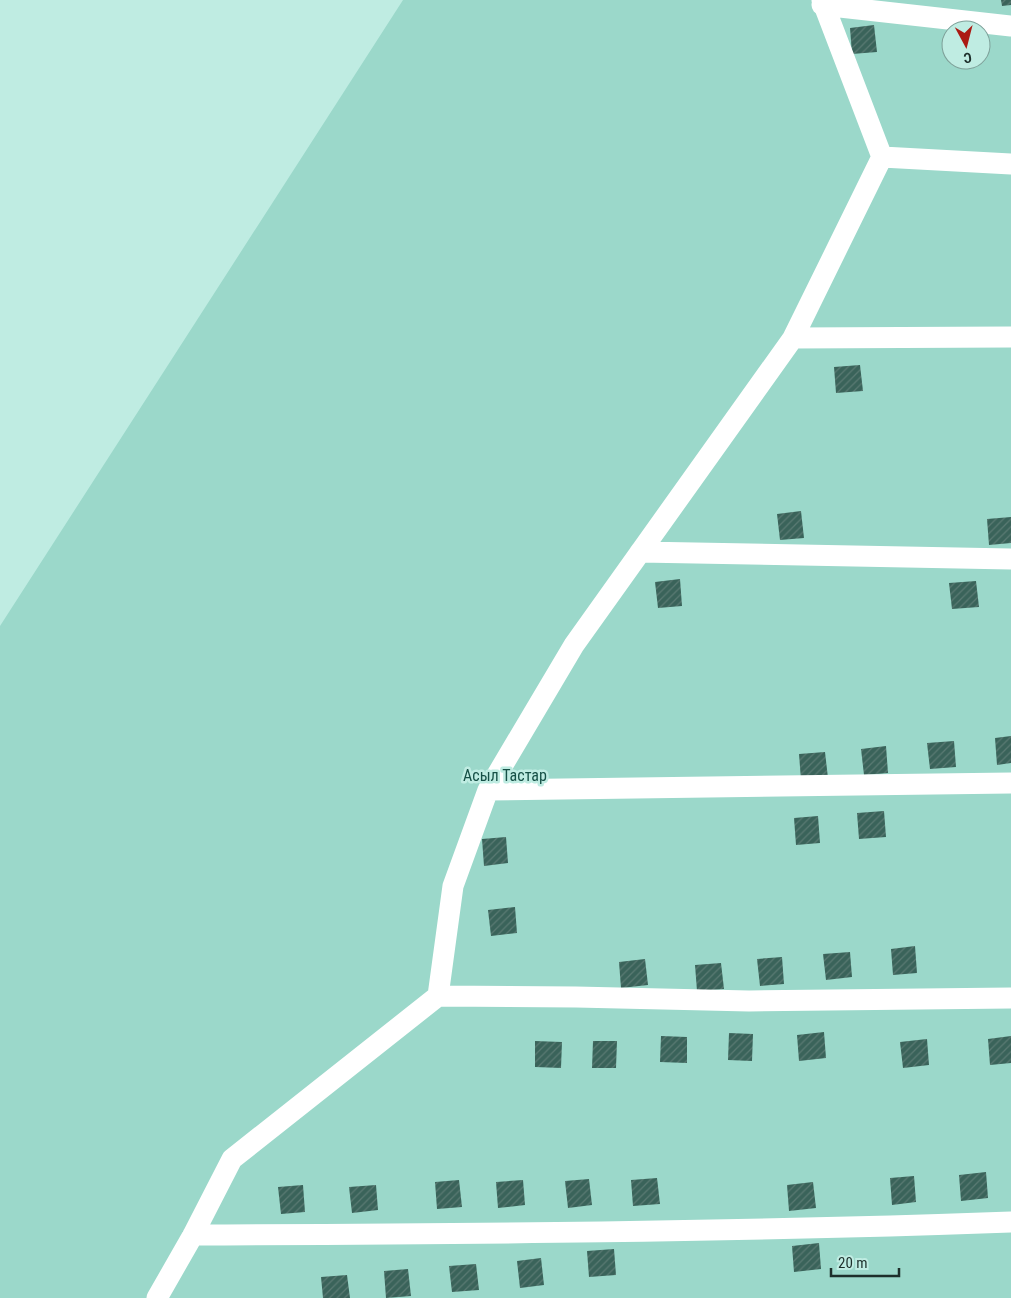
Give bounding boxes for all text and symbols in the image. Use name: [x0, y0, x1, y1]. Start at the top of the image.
north arrow: [941, 20, 991, 70]
text: С: [963, 49, 973, 66]
park label: Асыл Тастар: [463, 766, 547, 785]
scale bar: [831, 1246, 898, 1278]
text: 20 m: [838, 1254, 868, 1272]

